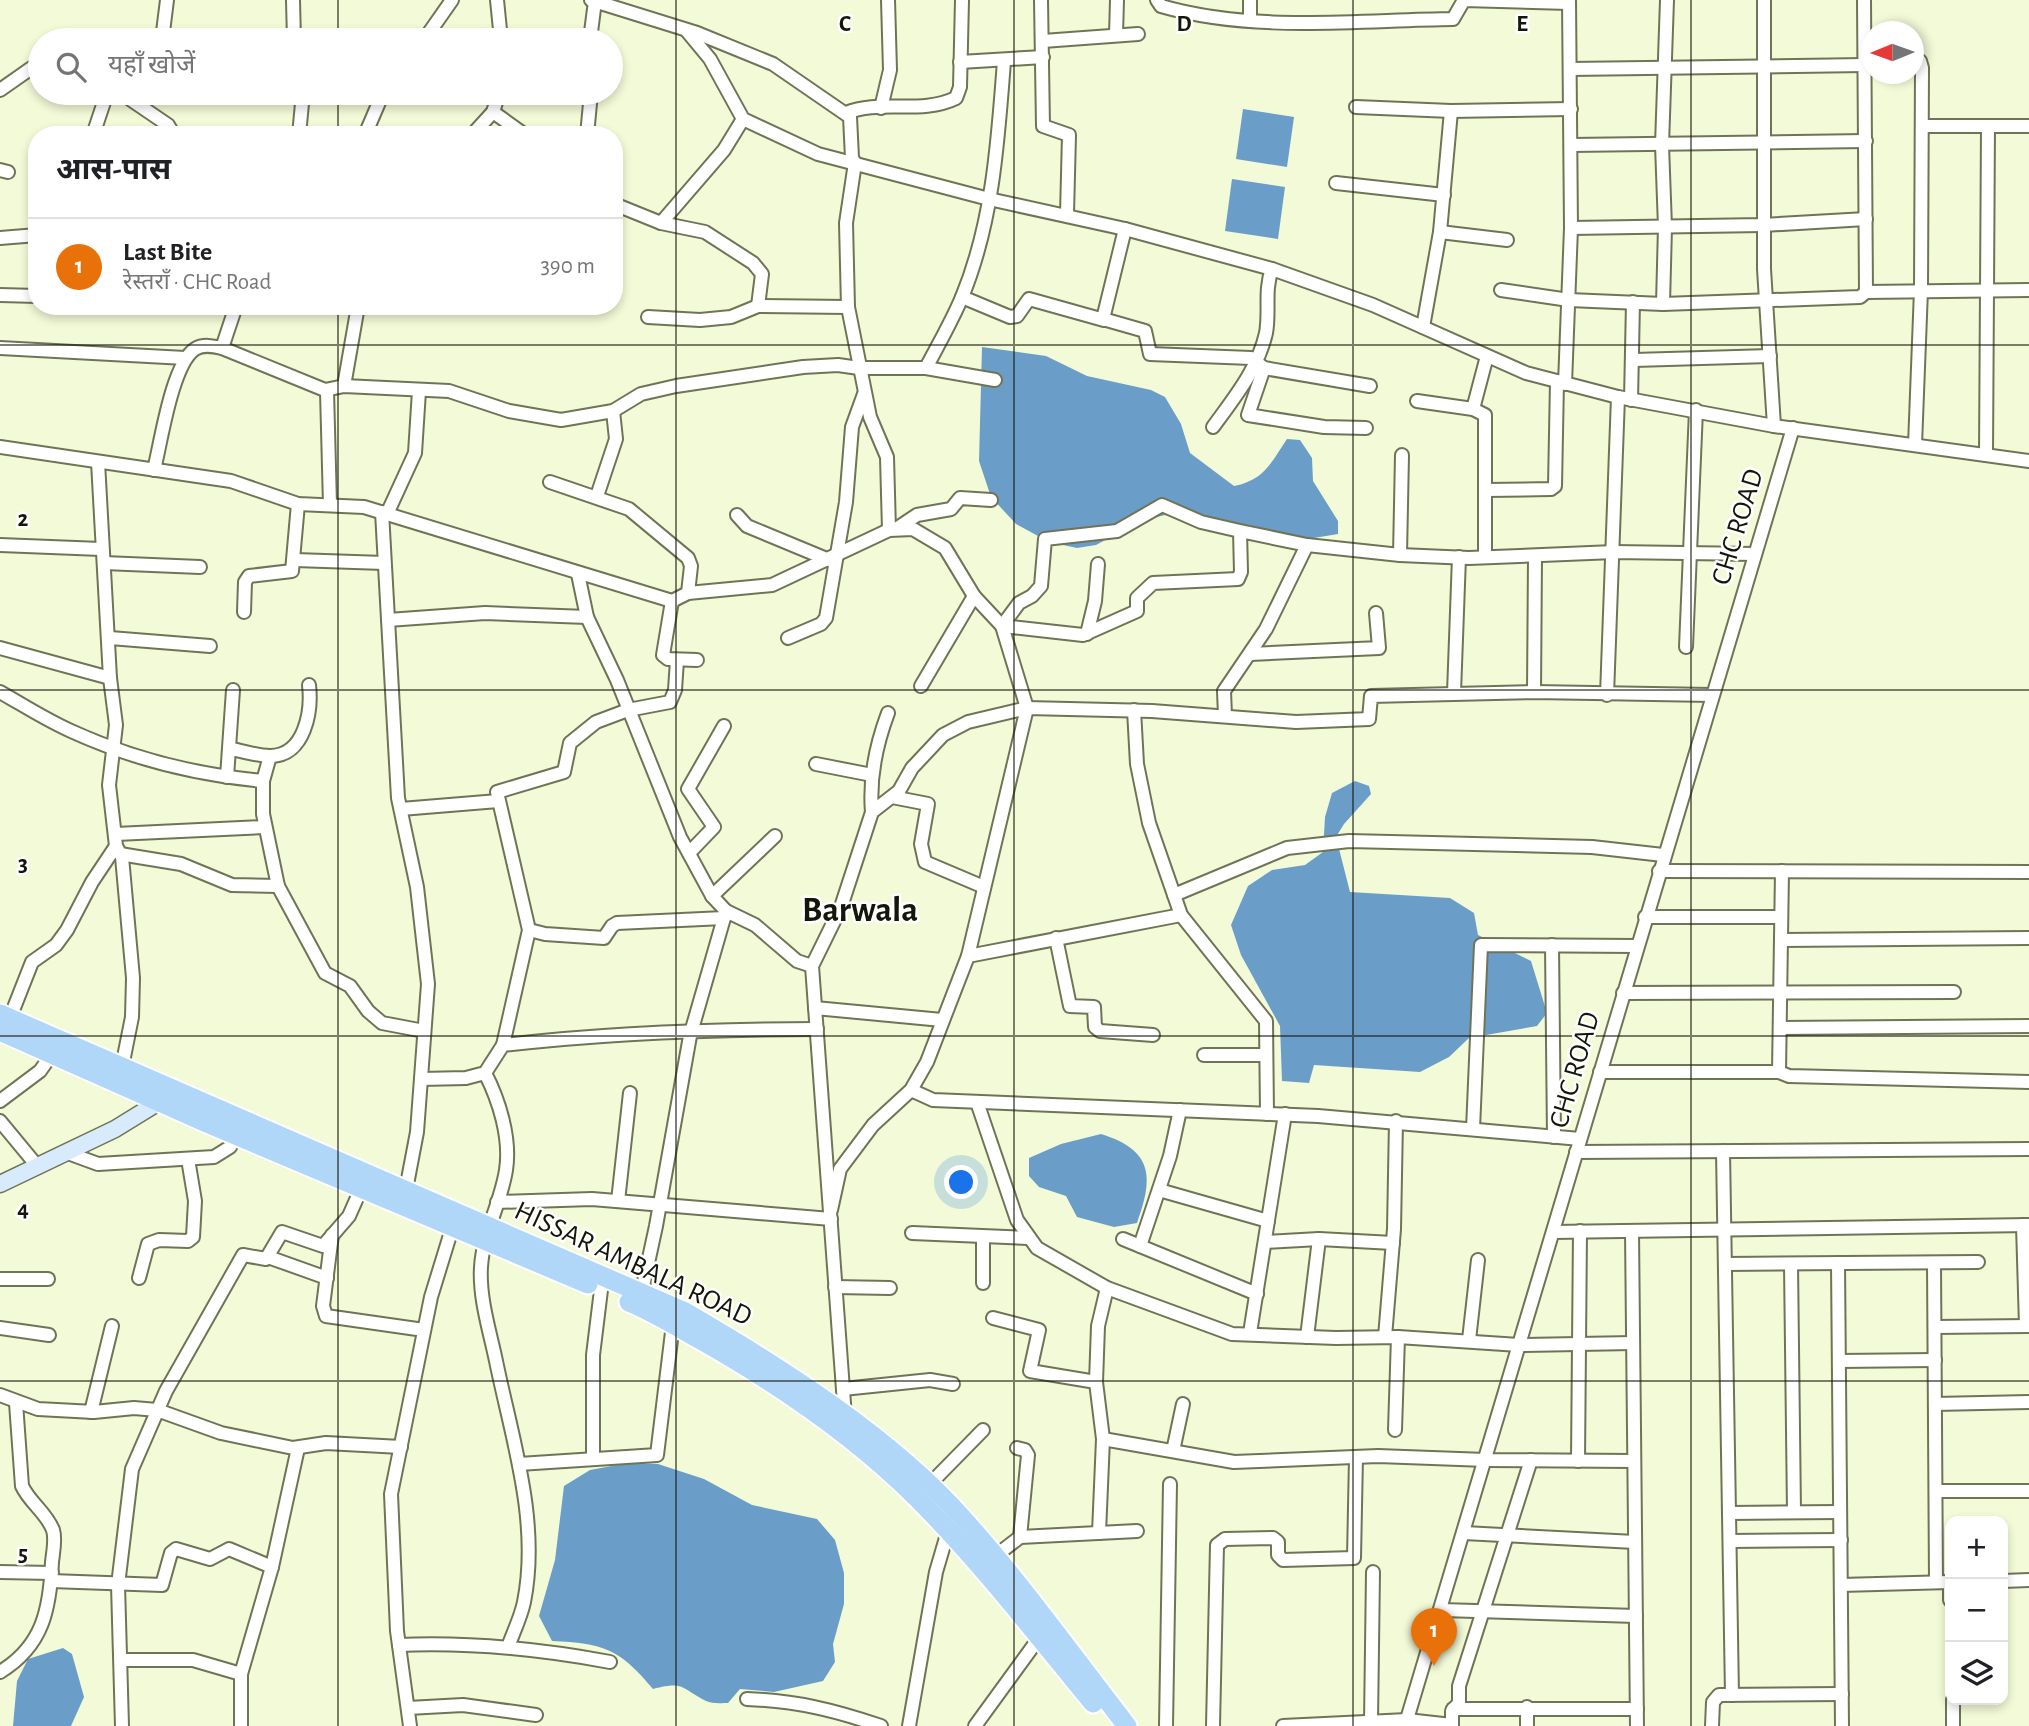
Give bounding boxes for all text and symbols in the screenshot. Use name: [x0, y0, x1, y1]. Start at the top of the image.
text: C: [839, 13, 851, 36]
text: D: [1176, 13, 1192, 36]
text: E: [1516, 13, 1528, 36]
north arrow: [1861, 21, 1924, 84]
search box: [28, 28, 623, 105]
icon: search: [52, 48, 90, 86]
text: यहाँ खोजें: [108, 52, 195, 78]
text: आस-पास: [56, 155, 171, 185]
text: Last Bite: [123, 239, 212, 265]
text: 1: [75, 255, 83, 278]
text: 390 m: [540, 255, 595, 278]
text: रेस्तराँ · CHC Road: [123, 271, 272, 294]
street label: CHC ROAD: [1707, 466, 1769, 588]
text: 2: [18, 508, 29, 531]
text: 3: [18, 853, 28, 876]
district label: Barwala: [802, 893, 918, 928]
street label: CHC ROAD: [1545, 1009, 1605, 1131]
your location: [944, 1165, 978, 1199]
street label: HISSAR AMBALA ROAD: [510, 1197, 756, 1331]
text: 4: [17, 1198, 29, 1221]
map controls: [1945, 1516, 2008, 1705]
button: +: [1945, 1516, 2008, 1579]
text: 5: [18, 1543, 28, 1566]
button: −: [1945, 1579, 2008, 1642]
pin: 1: [1411, 1608, 1457, 1666]
button: layers: [1945, 1642, 2008, 1705]

